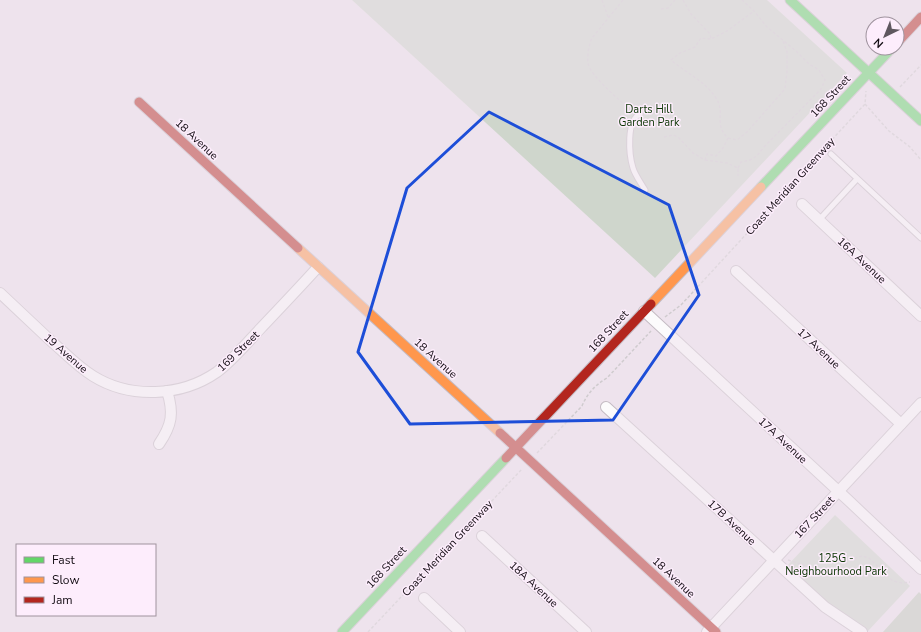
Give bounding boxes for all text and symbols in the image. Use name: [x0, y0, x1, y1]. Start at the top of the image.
north arrow: [865, 16, 905, 56]
text: N: [870, 35, 887, 51]
street label: 168 Street: [807, 72, 854, 121]
park label: Darts Hill Garden Park: [619, 102, 680, 130]
street label: 18 Avenue: [172, 116, 221, 163]
street label: Coast Meridian Greenway: [742, 134, 839, 238]
street label: 16A Avenue: [834, 234, 889, 287]
street label: 168 Street: [585, 307, 632, 356]
street label: 17 Avenue: [794, 325, 843, 372]
street label: 169 Street: [214, 328, 263, 375]
street label: 19 Avenue: [41, 330, 91, 377]
street label: 18 Avenue: [411, 335, 461, 382]
street label: 17A Avenue: [755, 414, 810, 467]
street label: 167 Street: [791, 493, 838, 542]
street label: 17B Avenue: [704, 496, 759, 549]
street label: Coast Meridian Greenway: [399, 497, 496, 600]
street label: 168 Street: [363, 543, 410, 592]
legend: [16, 544, 156, 616]
park label: 125G - Neighbourhood Park: [785, 551, 887, 579]
text: Fast: [52, 552, 75, 568]
street label: 18 Avenue: [649, 554, 698, 601]
street label: 18A Avenue: [506, 558, 561, 611]
text: Slow: [52, 572, 80, 588]
text: Jam: [51, 592, 73, 608]

